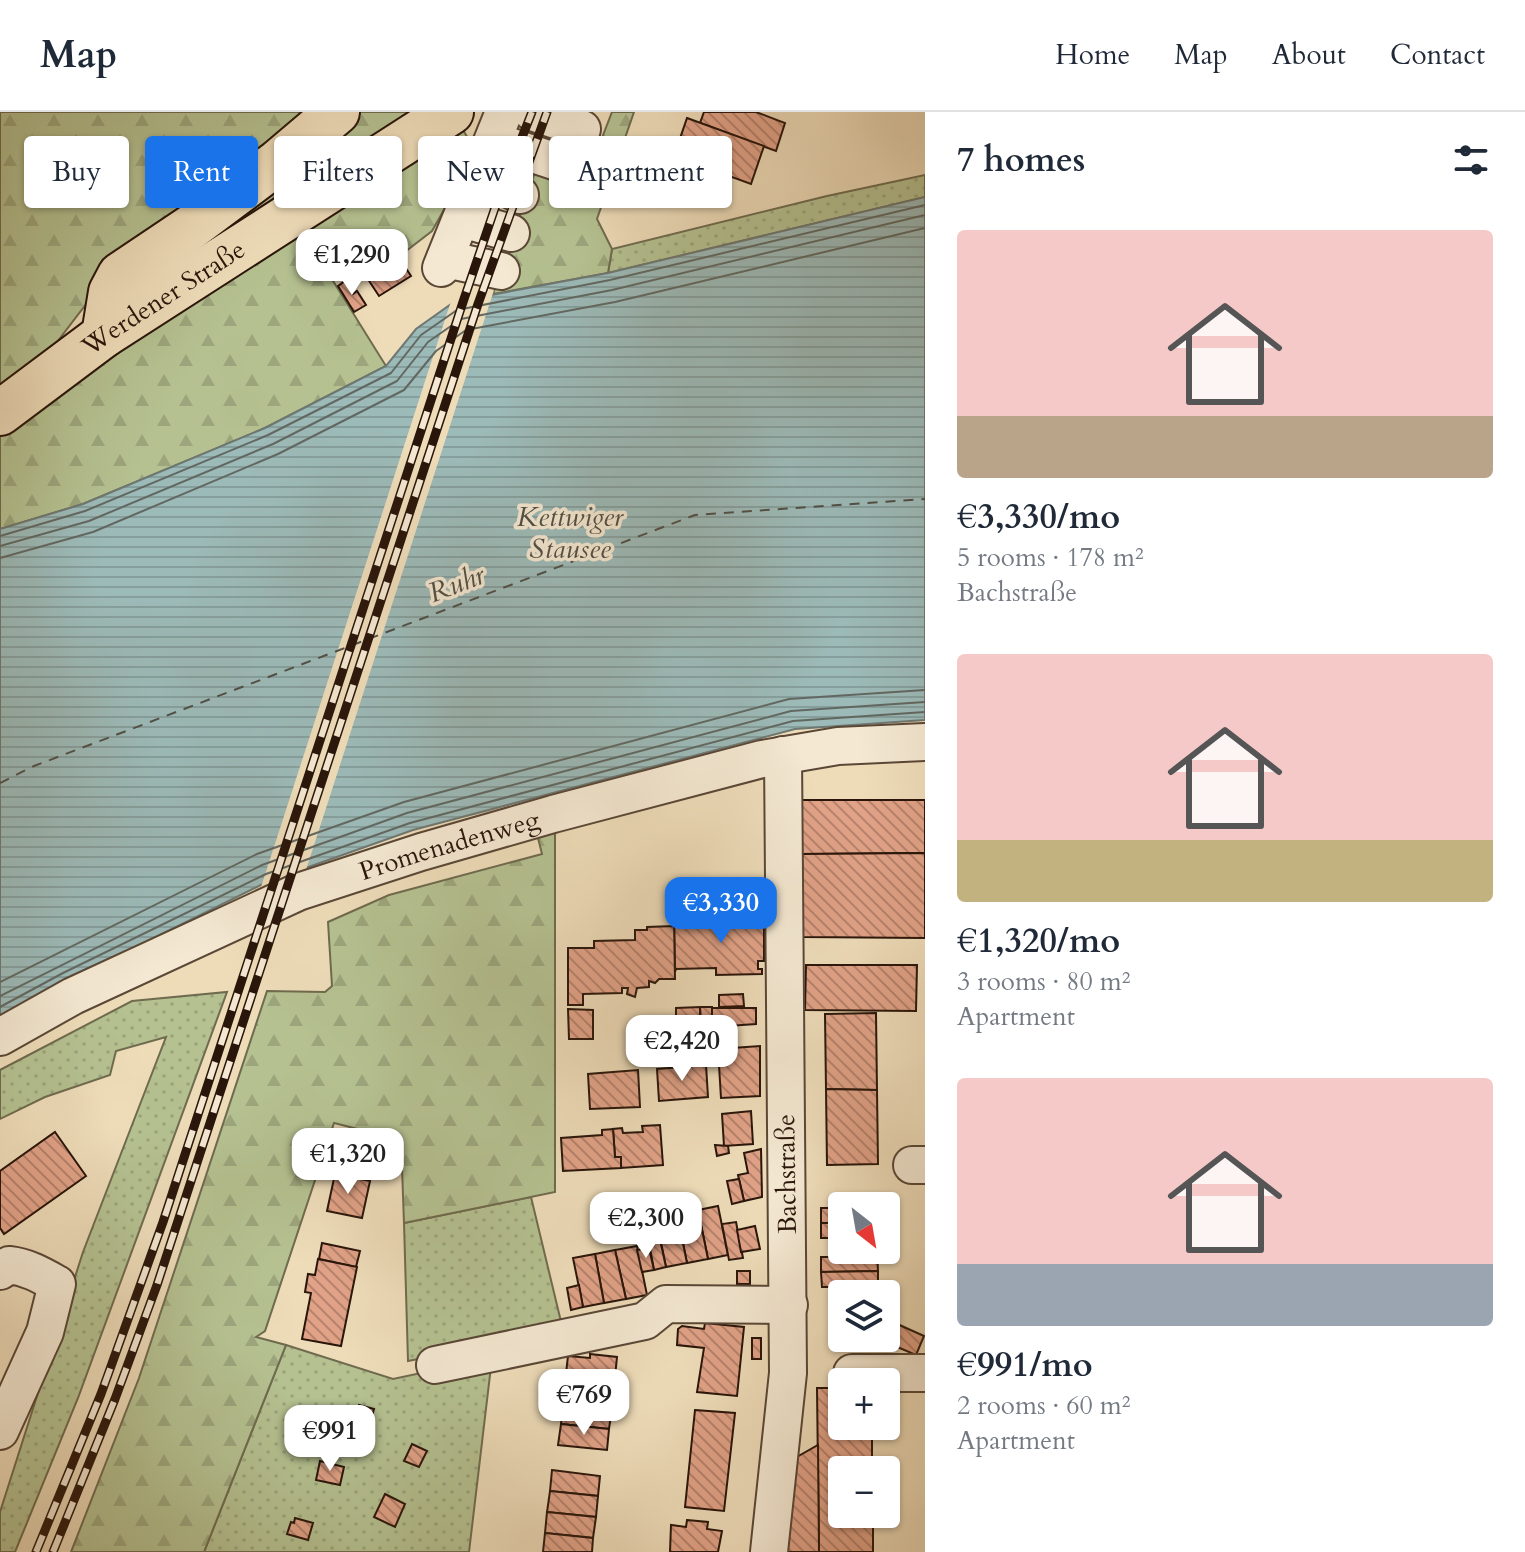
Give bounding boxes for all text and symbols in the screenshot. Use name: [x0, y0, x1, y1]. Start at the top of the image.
text: Map: [40, 29, 117, 81]
text: Home: [1055, 36, 1130, 74]
text: Map: [1174, 36, 1228, 74]
text: About: [1272, 36, 1346, 74]
text: Contact: [1390, 36, 1485, 74]
chip: Buy: [24, 136, 129, 208]
chip: Rent: [145, 136, 258, 208]
chip: Filters: [274, 136, 402, 208]
chip: New: [418, 136, 533, 208]
chip: Apartment: [549, 136, 732, 208]
text: 7 homes: [957, 137, 1085, 183]
icon: filters: [1449, 138, 1493, 182]
pin: €1,290: [287, 229, 417, 297]
street label: Werdener Straße: [74, 232, 252, 364]
text: €1,290: [314, 237, 390, 272]
icon: home: [1153, 282, 1297, 426]
text: €3,330/mo: [957, 494, 1120, 540]
water label: Kettwiger Stausee: [517, 498, 624, 568]
text: 5 rooms · 178 m²: [957, 540, 1144, 575]
water label: Ruhr: [423, 556, 491, 612]
text: Bachstraße: [957, 575, 1077, 610]
icon: home: [1153, 706, 1297, 850]
street label: Promenadenweg: [355, 802, 544, 889]
pin: €3,330: [656, 877, 786, 945]
text: €3,330: [683, 885, 759, 920]
text: €1,320/mo: [957, 918, 1120, 964]
text: 3 rooms · 80 m²: [957, 964, 1130, 999]
text: Apartment: [957, 999, 1075, 1034]
pin: €2,420: [617, 1015, 747, 1083]
text: €2,420: [644, 1023, 720, 1058]
street label: Bachstraße: [768, 1114, 805, 1234]
pin: €1,320: [283, 1128, 413, 1196]
icon: home: [1153, 1130, 1297, 1274]
text: €1,320: [310, 1136, 386, 1171]
pin: €2,300: [581, 1192, 711, 1260]
north arrow: [828, 1192, 900, 1264]
map controls: [828, 1192, 900, 1528]
text: €2,300: [608, 1200, 684, 1235]
button: layers: [828, 1280, 900, 1352]
text: €991/mo: [957, 1342, 1093, 1388]
button: +: [828, 1368, 900, 1440]
pin: €769: [537, 1369, 631, 1437]
text: €769: [556, 1377, 612, 1412]
text: 2 rooms · 60 m²: [957, 1388, 1130, 1423]
pin: €991: [283, 1405, 377, 1473]
text: €991: [302, 1413, 358, 1448]
text: Apartment: [957, 1423, 1075, 1458]
button: −: [828, 1456, 900, 1528]

